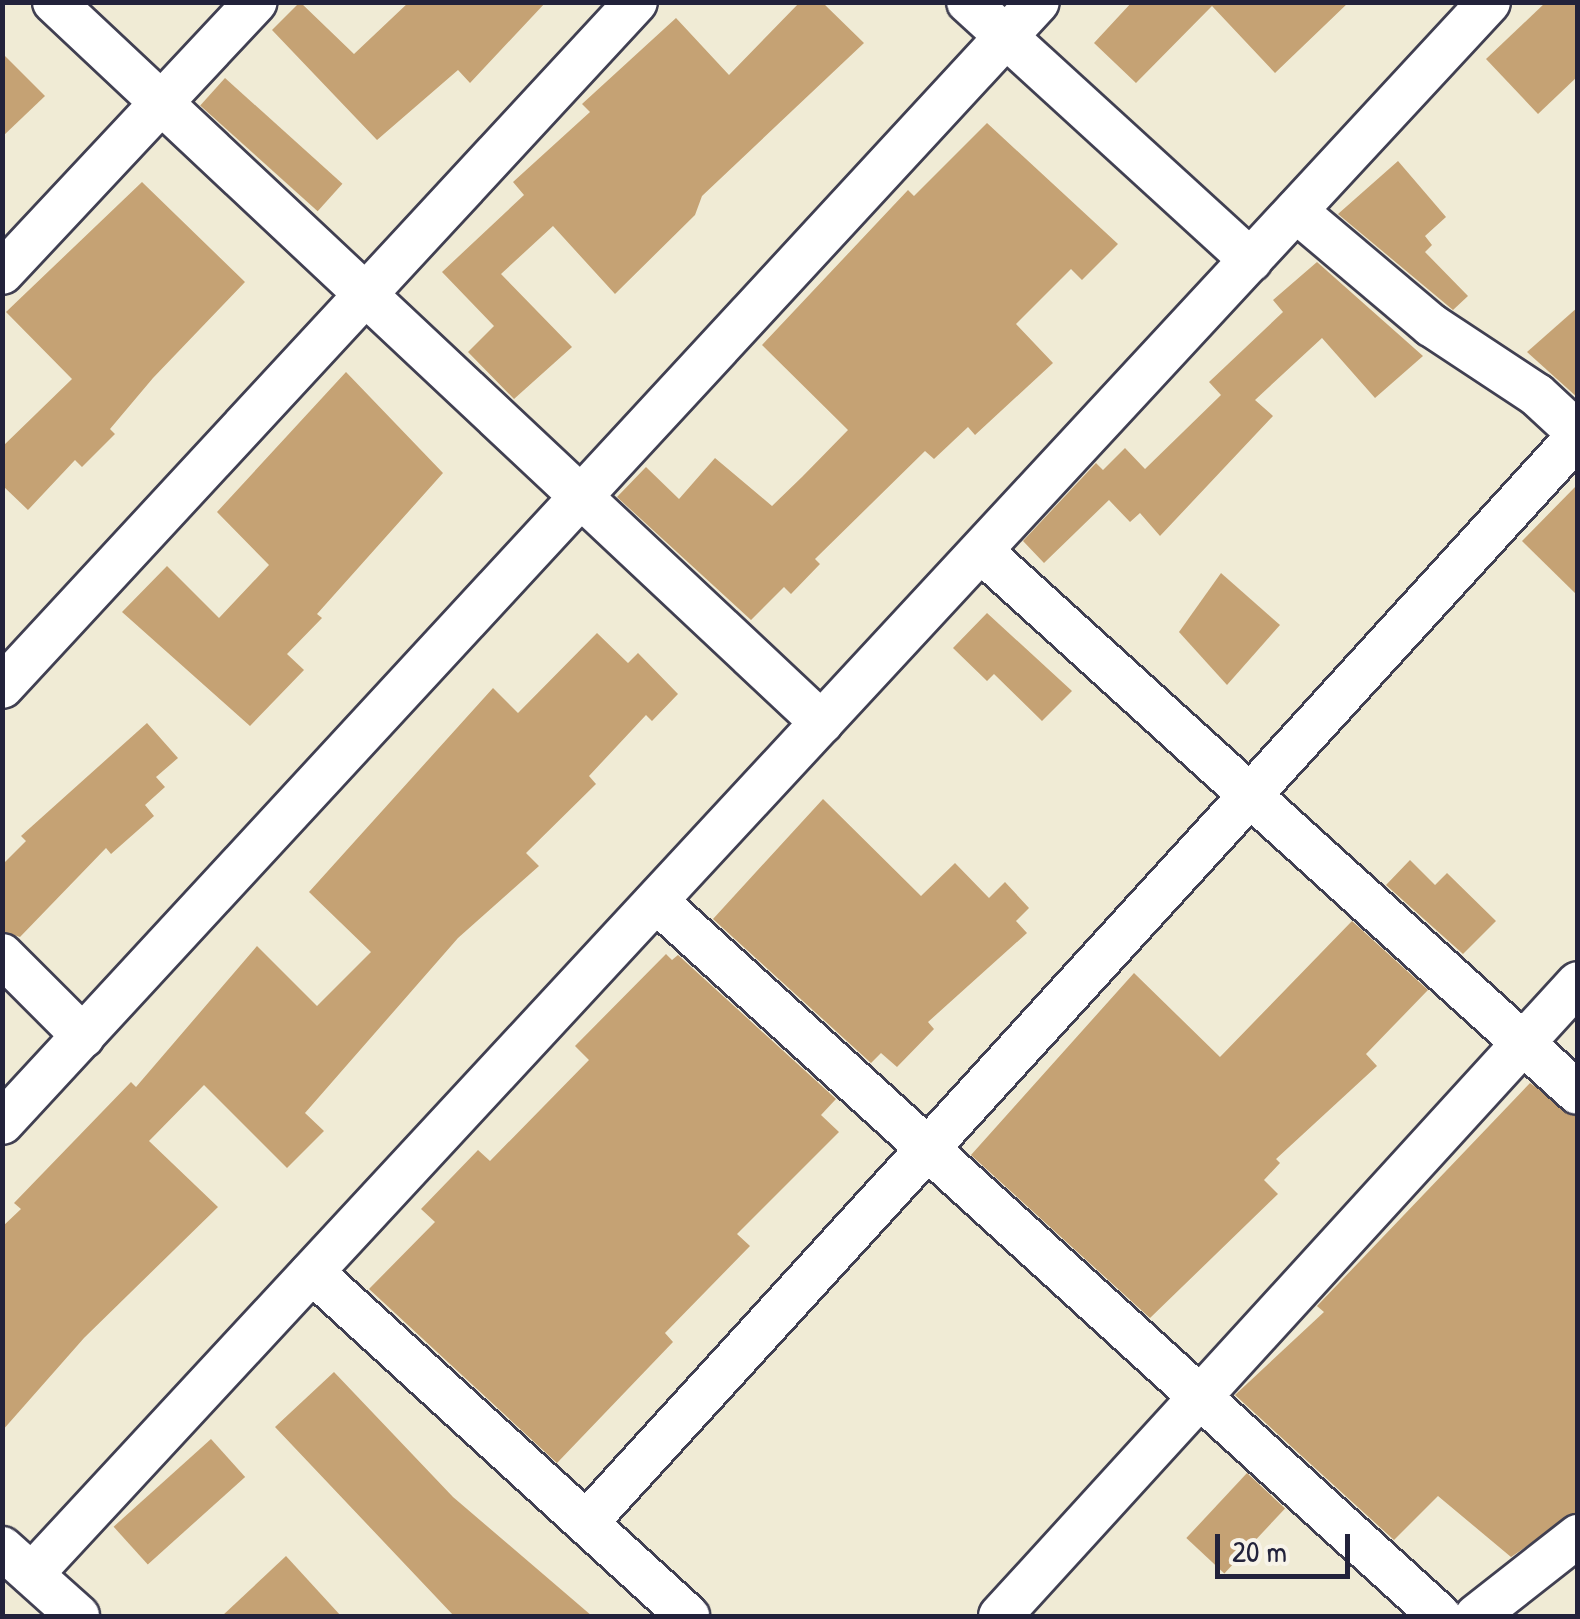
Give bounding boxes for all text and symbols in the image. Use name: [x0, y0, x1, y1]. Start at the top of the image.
scale bar: [1220, 1514, 1355, 1576]
text: 20 m: [1232, 1531, 1287, 1571]

